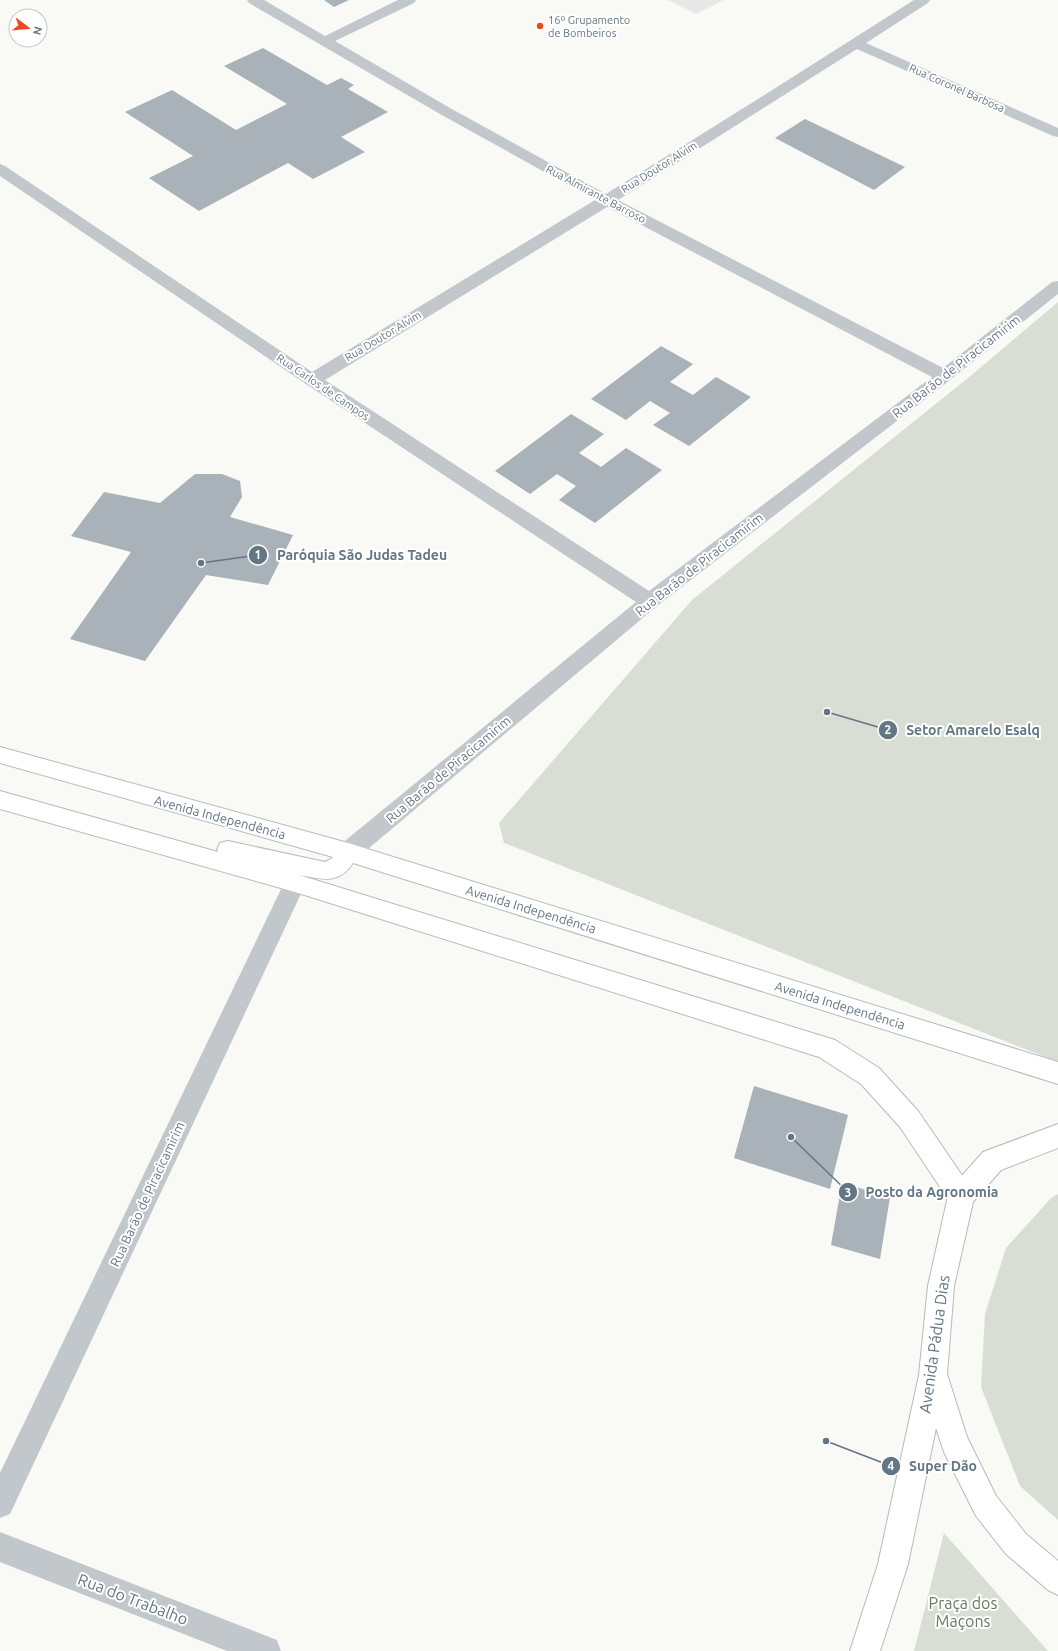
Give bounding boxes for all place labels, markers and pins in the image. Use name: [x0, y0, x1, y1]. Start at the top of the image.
place label: 16º Grupamento de Bombeiros: [548, 14, 630, 39]
marker: 16º Grupamento de Bombeiros: [535, 21, 545, 31]
callout: Paróquia São Judas Tadeu: [248, 542, 455, 568]
callout: Setor Amarelo Esalq: [878, 717, 1048, 743]
callout: Posto da Agronomia: [838, 1179, 1006, 1205]
callout: Super Dão: [881, 1453, 985, 1479]

